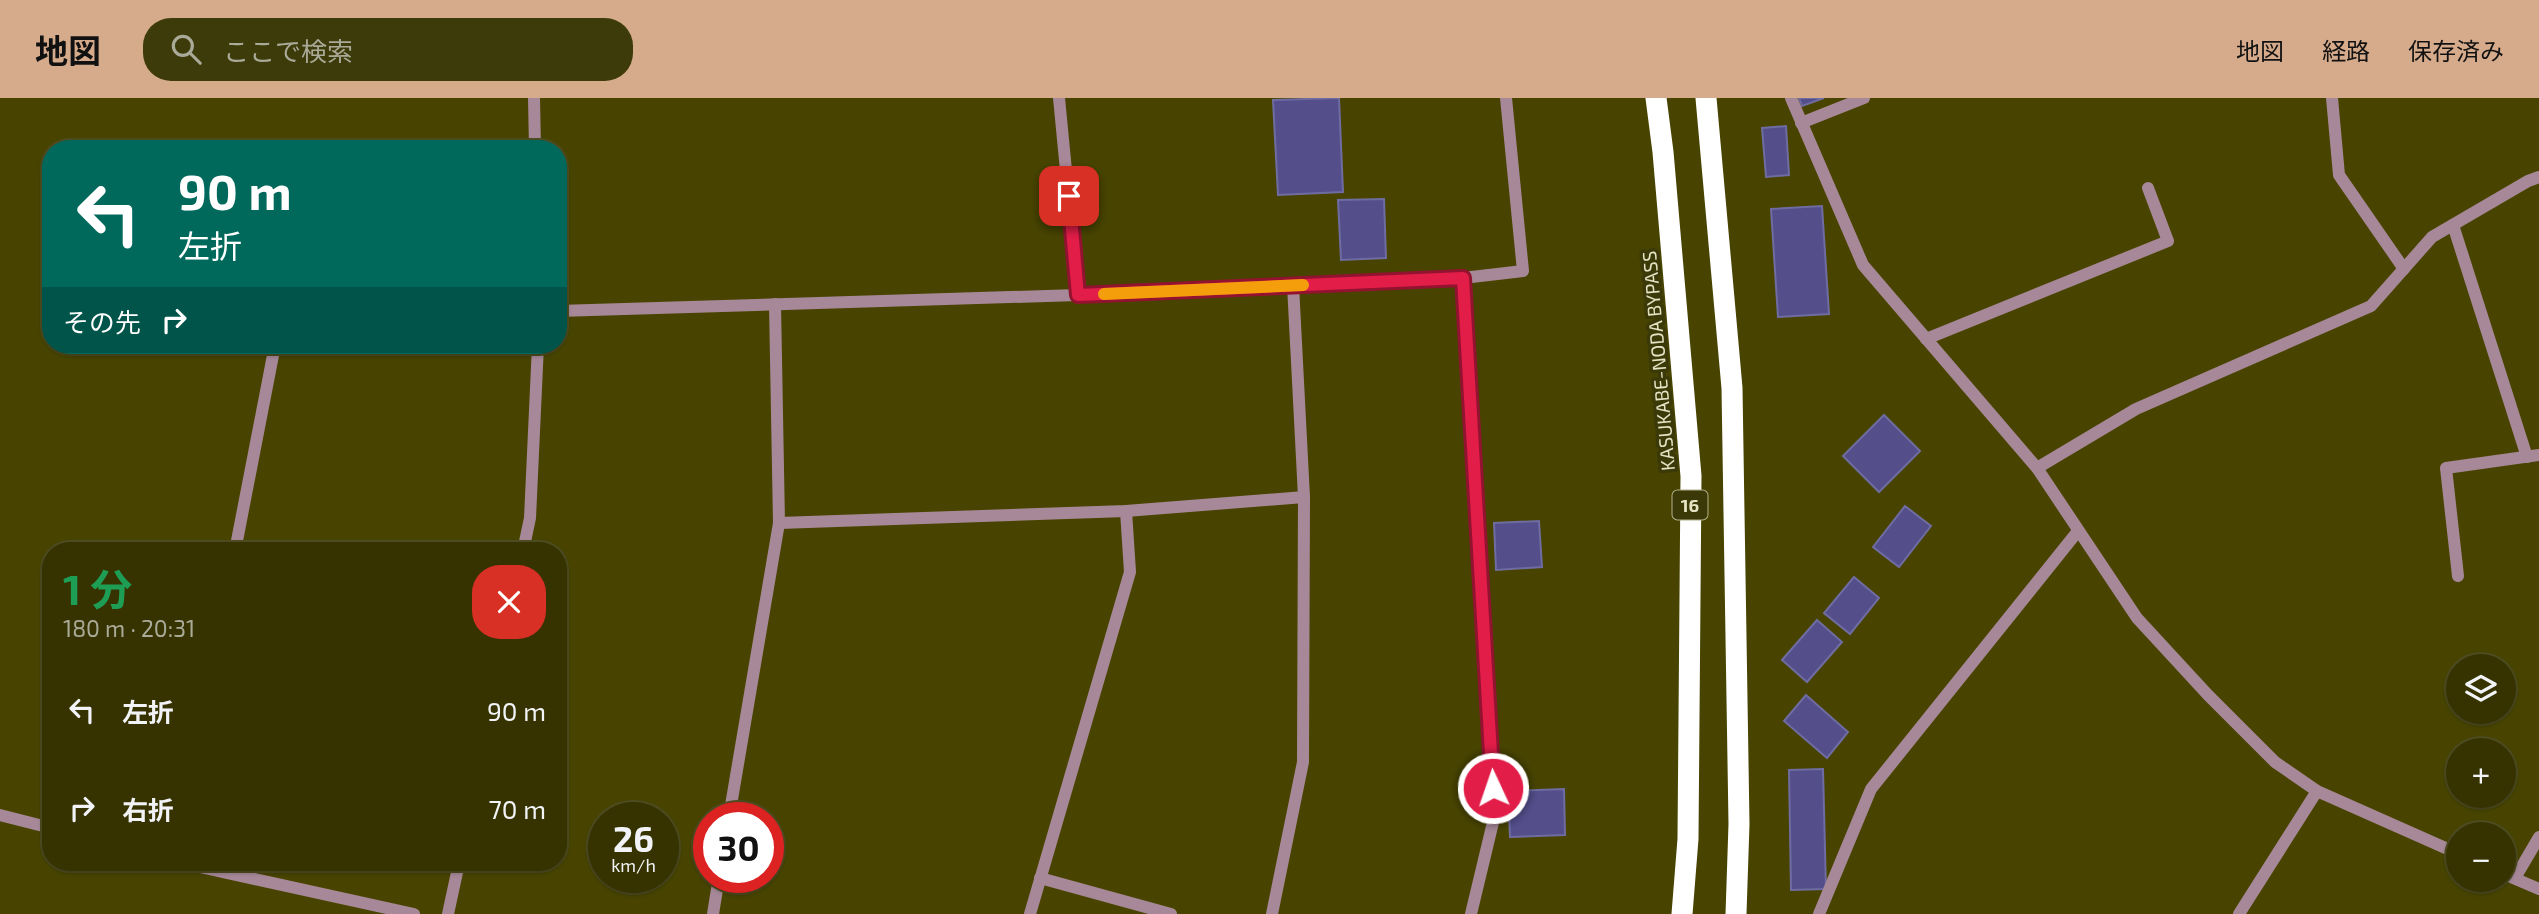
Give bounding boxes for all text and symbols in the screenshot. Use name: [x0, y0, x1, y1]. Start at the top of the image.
search box: [143, 18, 633, 81]
text: 地図: [35, 30, 101, 70]
icon: search: [167, 30, 205, 68]
text: ここで検索: [223, 35, 353, 66]
text: 地図: [2236, 36, 2284, 65]
text: 経路: [2322, 36, 2370, 65]
text: 保存済み: [2408, 36, 2504, 65]
text: 90 m: [178, 161, 292, 220]
pin: [1039, 166, 1099, 226]
icon: left: [63, 168, 154, 259]
icon: arrive: [1050, 177, 1088, 215]
text: 左折: [178, 226, 242, 264]
street label: KASUKABE-NODA BYPASS: [1637, 250, 1679, 472]
icon: right: [155, 301, 193, 339]
text: その先: [63, 306, 141, 337]
road number: 16: [1672, 491, 1708, 520]
text: 1 分: [63, 563, 132, 613]
button: close: [472, 565, 546, 639]
text: 180 m · 20:31: [63, 614, 195, 642]
map controls: [2446, 654, 2516, 892]
button: layers: [2446, 654, 2516, 724]
icon: left: [63, 691, 101, 729]
text: 90 m: [487, 695, 546, 726]
text: 左折: [122, 696, 174, 727]
button: +: [2446, 738, 2516, 808]
position arrow: [1456, 751, 1530, 825]
icon: right: [63, 789, 101, 827]
text: 70 m: [488, 793, 546, 824]
text: 右折: [122, 794, 174, 825]
speed limit sign: 30: [693, 802, 784, 893]
text: 26: [613, 817, 654, 859]
button: −: [2446, 822, 2516, 892]
text: km/h: [611, 854, 656, 876]

